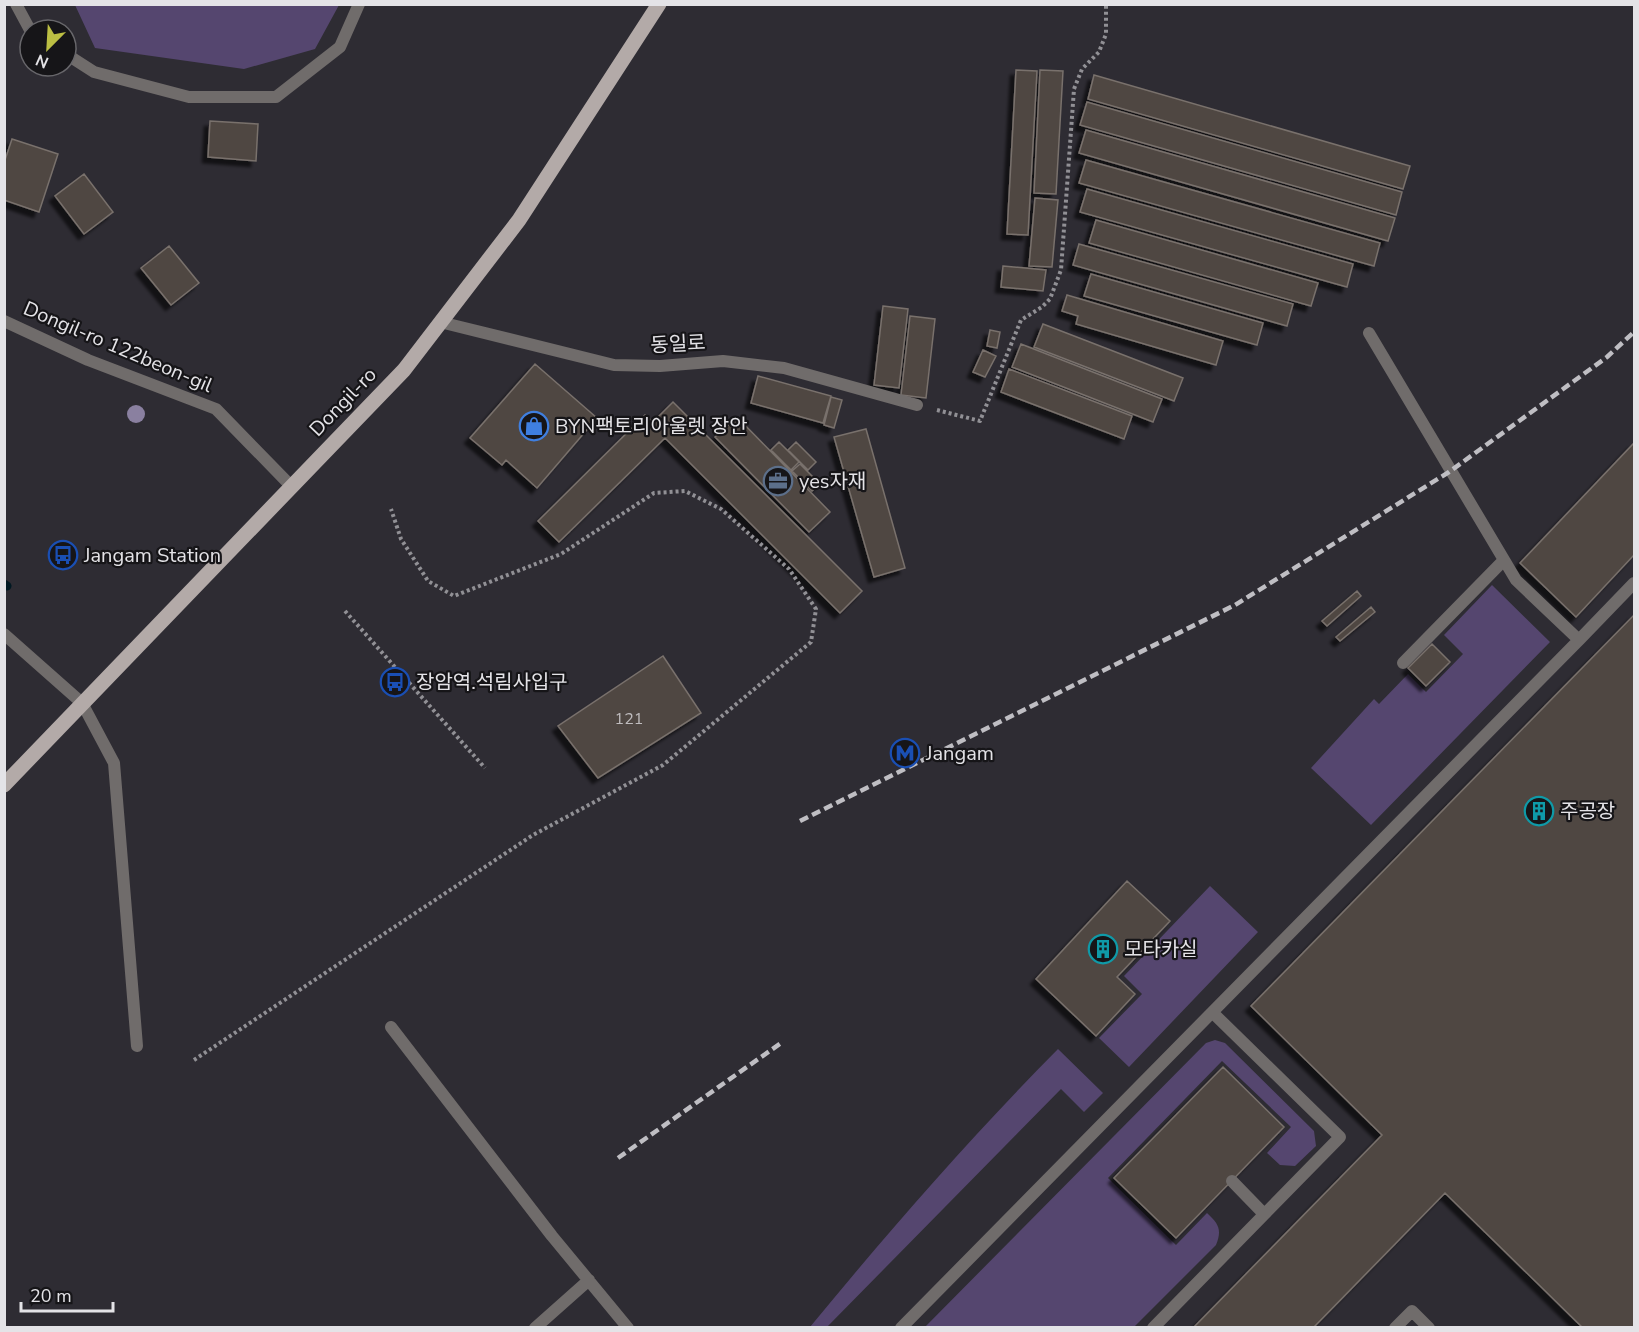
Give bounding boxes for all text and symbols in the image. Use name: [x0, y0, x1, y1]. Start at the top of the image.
north arrow: [18, 18, 78, 78]
text: N: [32, 48, 52, 73]
street label: Dongil-ro 122beon-gil: [19, 295, 217, 399]
street label: 동일로: [650, 329, 706, 359]
street label: Dongil-ro: [303, 362, 383, 442]
shop icon: BYN팩토리아울렛 장안: [518, 410, 550, 442]
place label: BYN팩토리아울렛 장안: [555, 413, 748, 440]
office icon: yes자재: [762, 465, 794, 497]
place label: yes자재: [799, 468, 866, 495]
bus stop icon: Jangam Station: [47, 539, 79, 571]
place label: Jangam Station: [83, 542, 221, 569]
bus stop icon: 장암역.석림사입구: [379, 666, 411, 698]
place label: 장암역.석림사입구: [416, 669, 568, 696]
house number: 121: [615, 708, 643, 730]
metro station icon: Jangam: [889, 737, 921, 769]
place label: Jangam: [925, 740, 994, 767]
building icon: 주공장: [1523, 795, 1555, 827]
place label: 주공장: [1560, 798, 1615, 825]
building icon: 모타카실: [1087, 933, 1119, 965]
place label: 모타카실: [1124, 936, 1198, 963]
scale bar: [21, 1275, 112, 1313]
text: 20 m: [30, 1284, 72, 1308]

